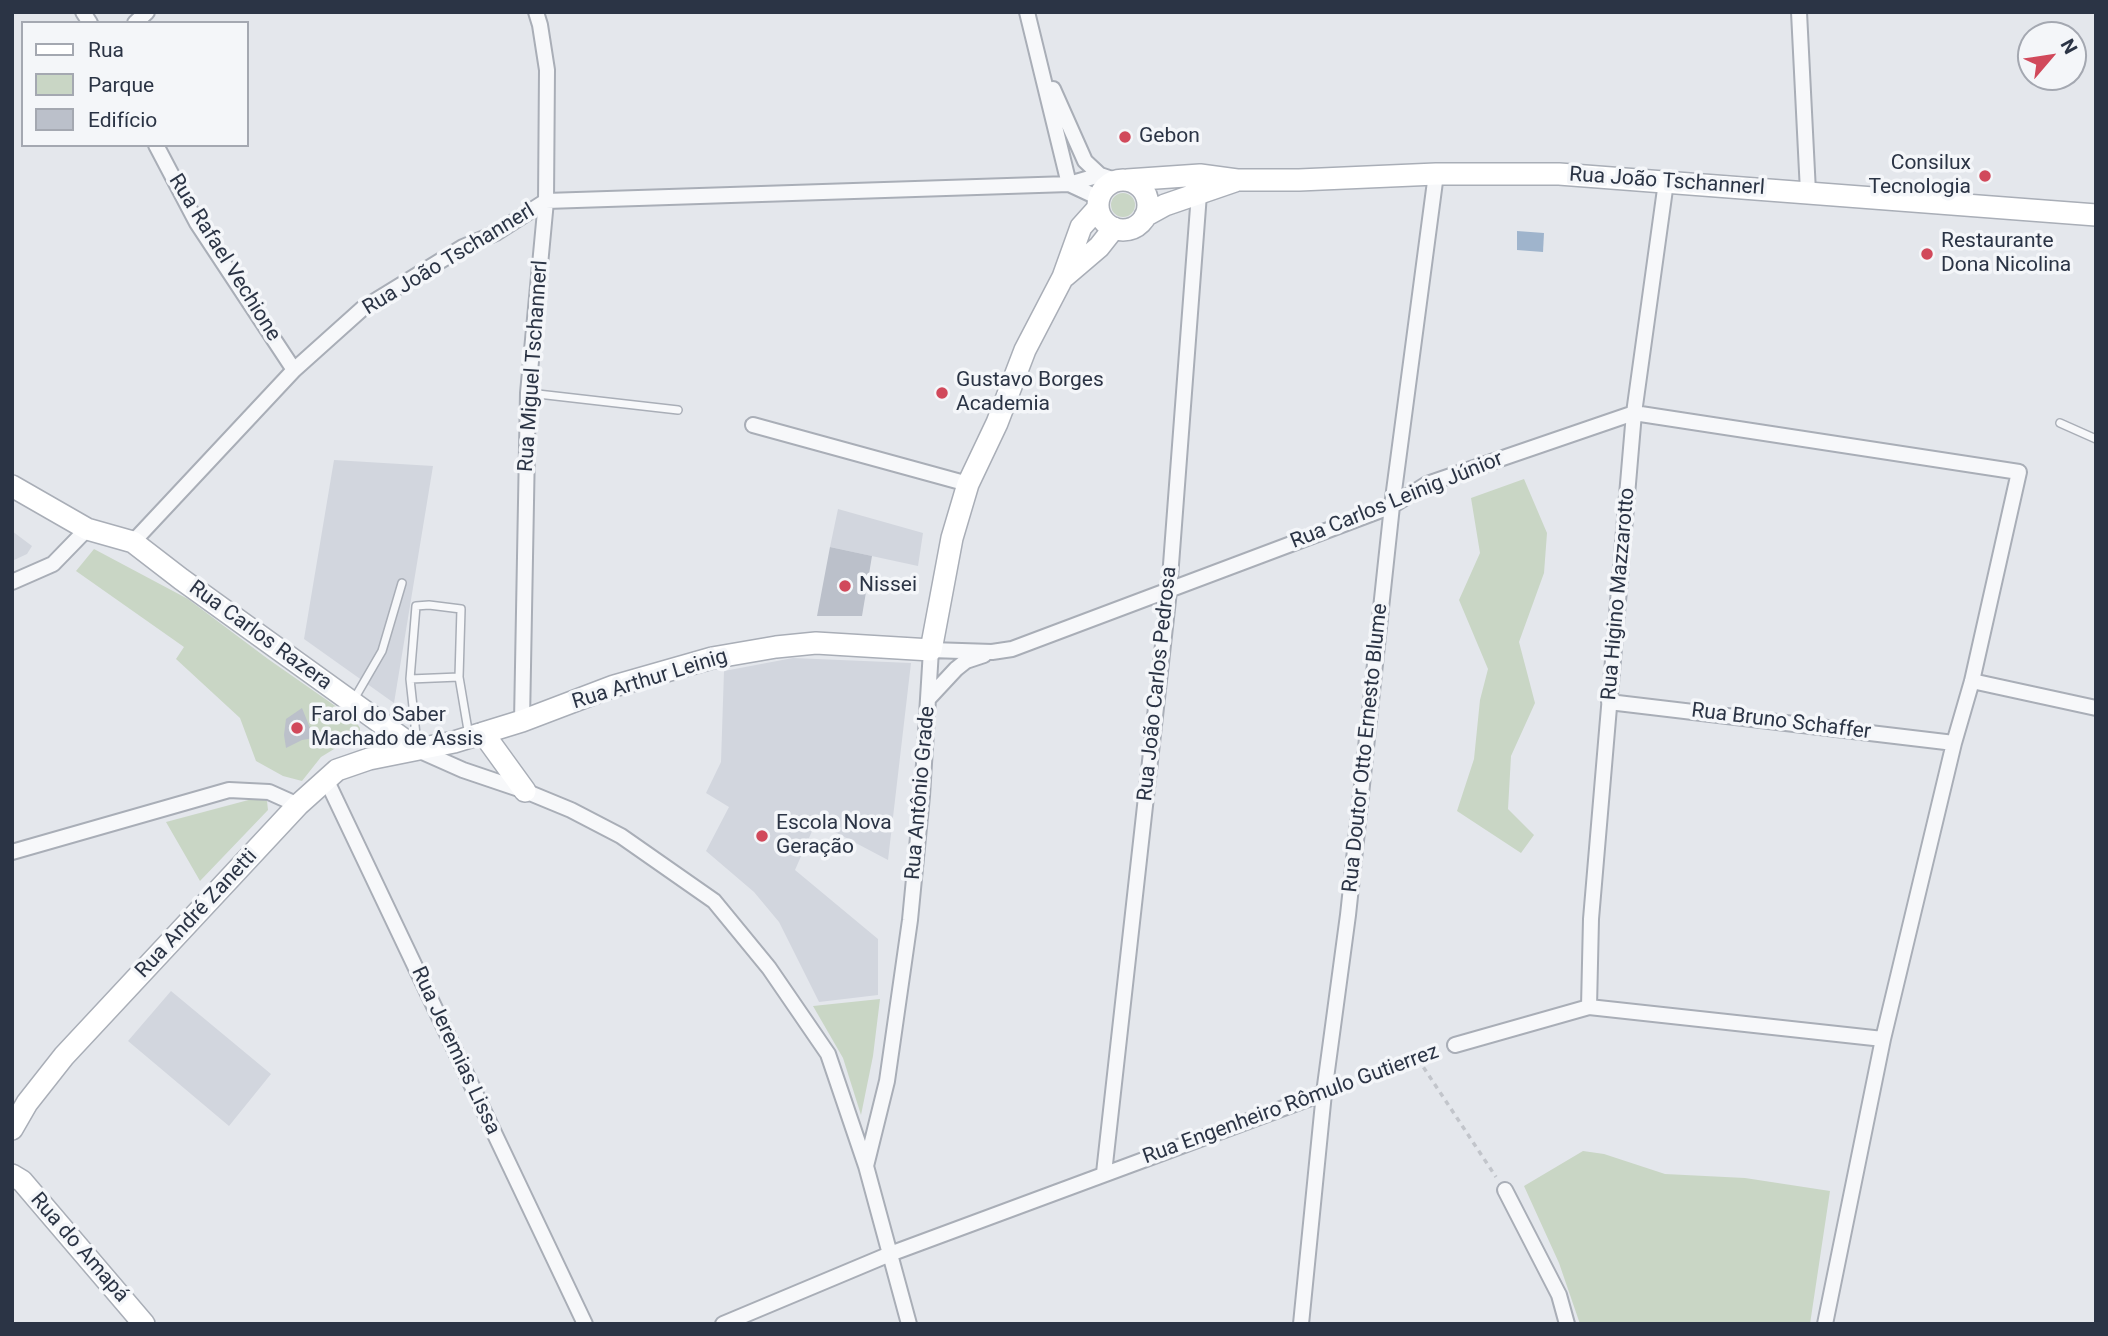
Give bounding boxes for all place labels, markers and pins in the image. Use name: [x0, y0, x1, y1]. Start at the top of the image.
place label: Gebon: [1139, 124, 1200, 150]
marker: Gebon: [1117, 129, 1133, 145]
place label: Consilux Tecnologia: [1868, 151, 1971, 201]
marker: Consilux Tecnologia: [1977, 168, 1993, 184]
place label: Restaurante Dona Nicolina: [1941, 229, 2071, 279]
marker: Restaurante Dona Nicolina: [1919, 246, 1935, 262]
place label: Gustavo Borges Academia: [956, 368, 1104, 418]
marker: Gustavo Borges Academia: [934, 385, 950, 401]
place label: Nissei: [859, 573, 917, 599]
marker: Nissei: [837, 578, 853, 594]
place label: Farol do Saber Machado de Assis: [311, 703, 483, 753]
marker: Farol do Saber Machado de Assis: [289, 720, 305, 736]
place label: Escola Nova Geração: [776, 811, 892, 861]
marker: Escola Nova Geração: [754, 828, 770, 844]

